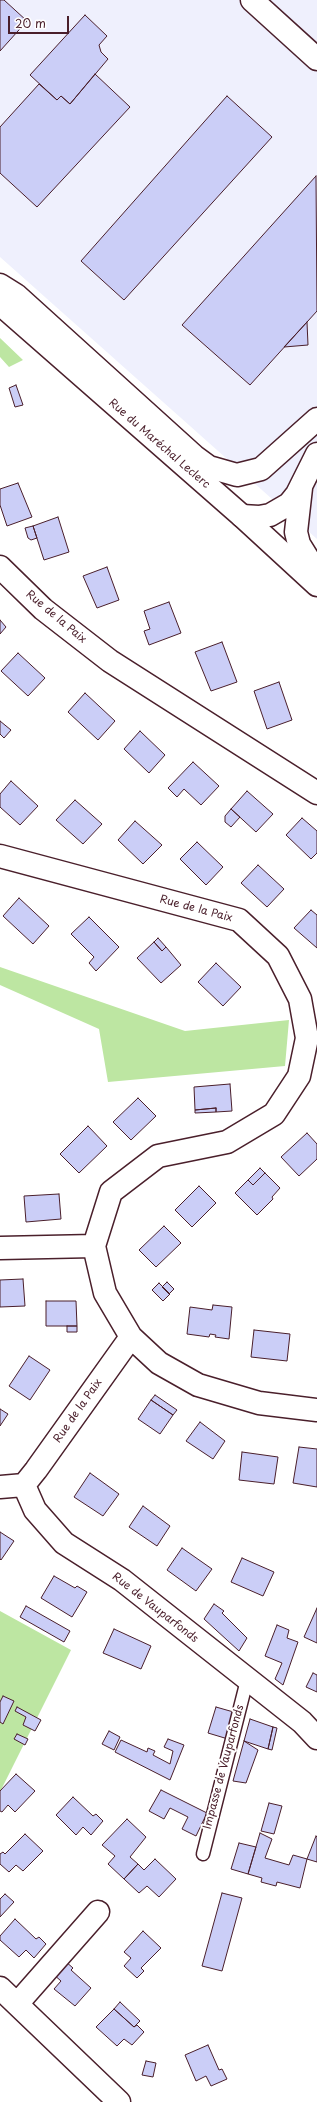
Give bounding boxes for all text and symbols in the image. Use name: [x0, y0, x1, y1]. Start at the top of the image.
scale bar: [10, 8, 71, 34]
text: 20 m: [15, 14, 46, 32]
street label: Rue du Maréchal Leclerc: [106, 396, 212, 492]
street label: Rue de la Paix: [23, 588, 89, 646]
street label: Rue de la Paix: [158, 893, 234, 925]
street label: Rue de la Paix: [51, 1377, 105, 1445]
street label: Rue de Vauparfonds: [109, 1570, 201, 1646]
street label: Impasse de Vauparfonds: [201, 1703, 247, 1831]

